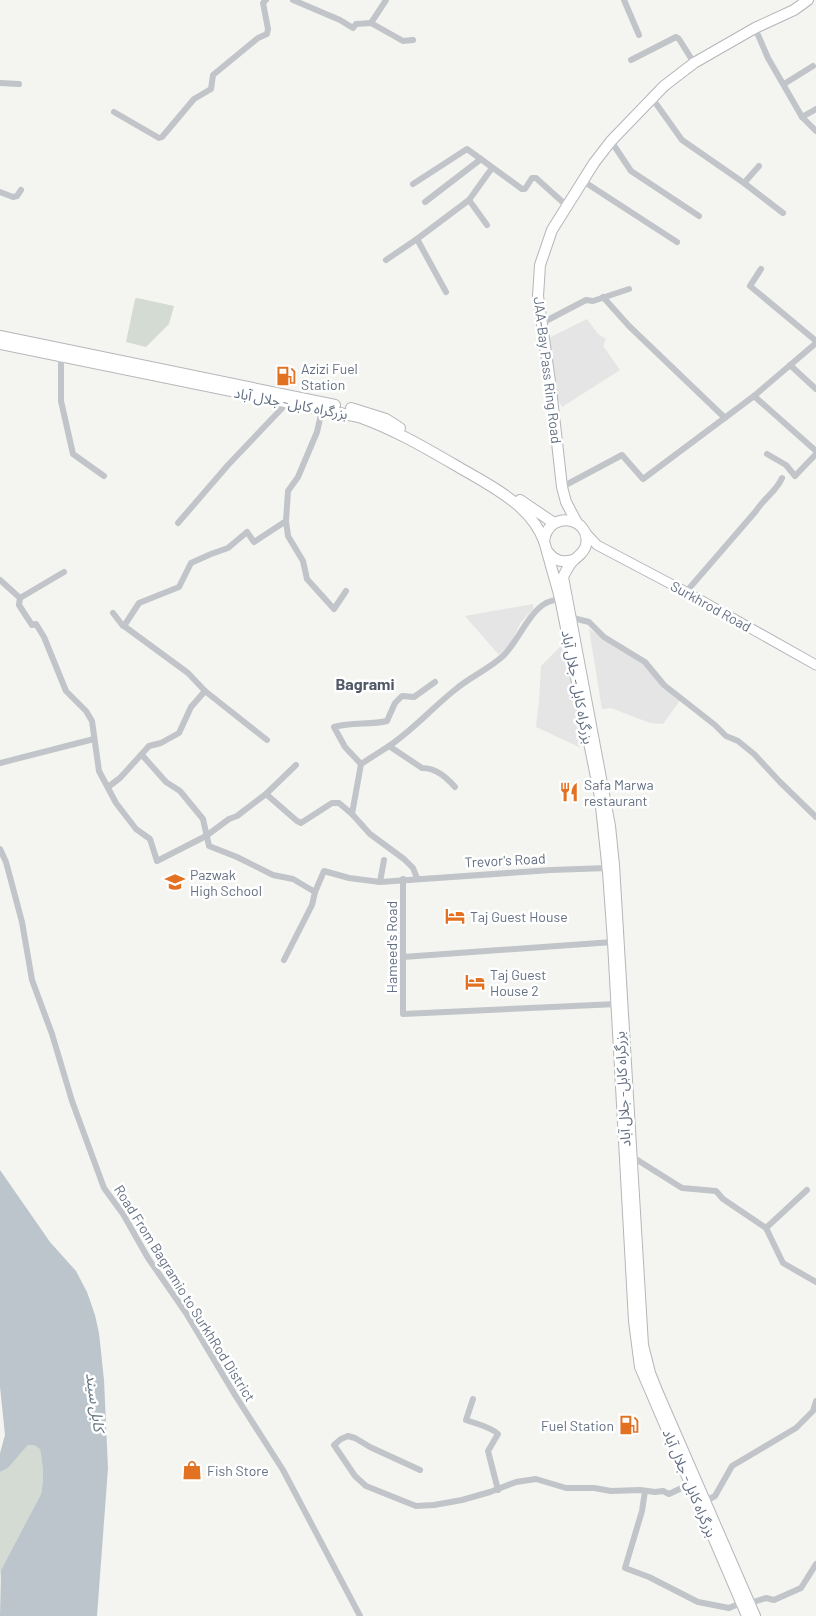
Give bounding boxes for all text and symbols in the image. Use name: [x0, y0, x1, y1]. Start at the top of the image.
street label: JAA-Bay Pass Ring Road: [531, 296, 565, 444]
place label: Azizi Fuel Station: [301, 360, 358, 393]
fuel station icon: Azizi Fuel Station: [275, 365, 297, 387]
street label: بزرگراه کابل- جلال آباد: [232, 384, 350, 423]
street label: Surkhrod Road: [668, 577, 754, 635]
street label: بزرگراه کابل- جلال آباد: [558, 629, 597, 746]
district label: Bagrami: [335, 674, 395, 693]
place label: Safa Marwa restaurant: [584, 776, 654, 809]
restaurant icon: Safa Marwa restaurant: [558, 781, 580, 803]
street label: Trevor's Road: [464, 849, 546, 871]
place label: Pazwak High School: [190, 866, 262, 899]
school or university icon: Pazwak High School: [164, 871, 186, 893]
street label: Hameed's Road: [383, 901, 400, 993]
hotel icon: Taj Guest House: [444, 905, 466, 927]
place label: Taj Guest House: [470, 908, 568, 925]
place label: Taj Guest House 2: [490, 966, 546, 999]
hotel icon: Taj Guest House 2: [464, 971, 486, 993]
street label: بزرگراه کابل- جلال آباد: [610, 1030, 635, 1147]
street label: Road From Bagramio to SurkhRod District: [111, 1182, 259, 1404]
water label: کابل سيند: [82, 1372, 109, 1435]
fuel station icon: Fuel Station: [618, 1414, 640, 1436]
place label: Fuel Station: [541, 1417, 614, 1434]
street label: بزرگراه کابل- جلال آباد: [659, 1426, 721, 1540]
shop icon: Fish Store: [181, 1459, 203, 1481]
place label: Fish Store: [207, 1462, 269, 1479]

